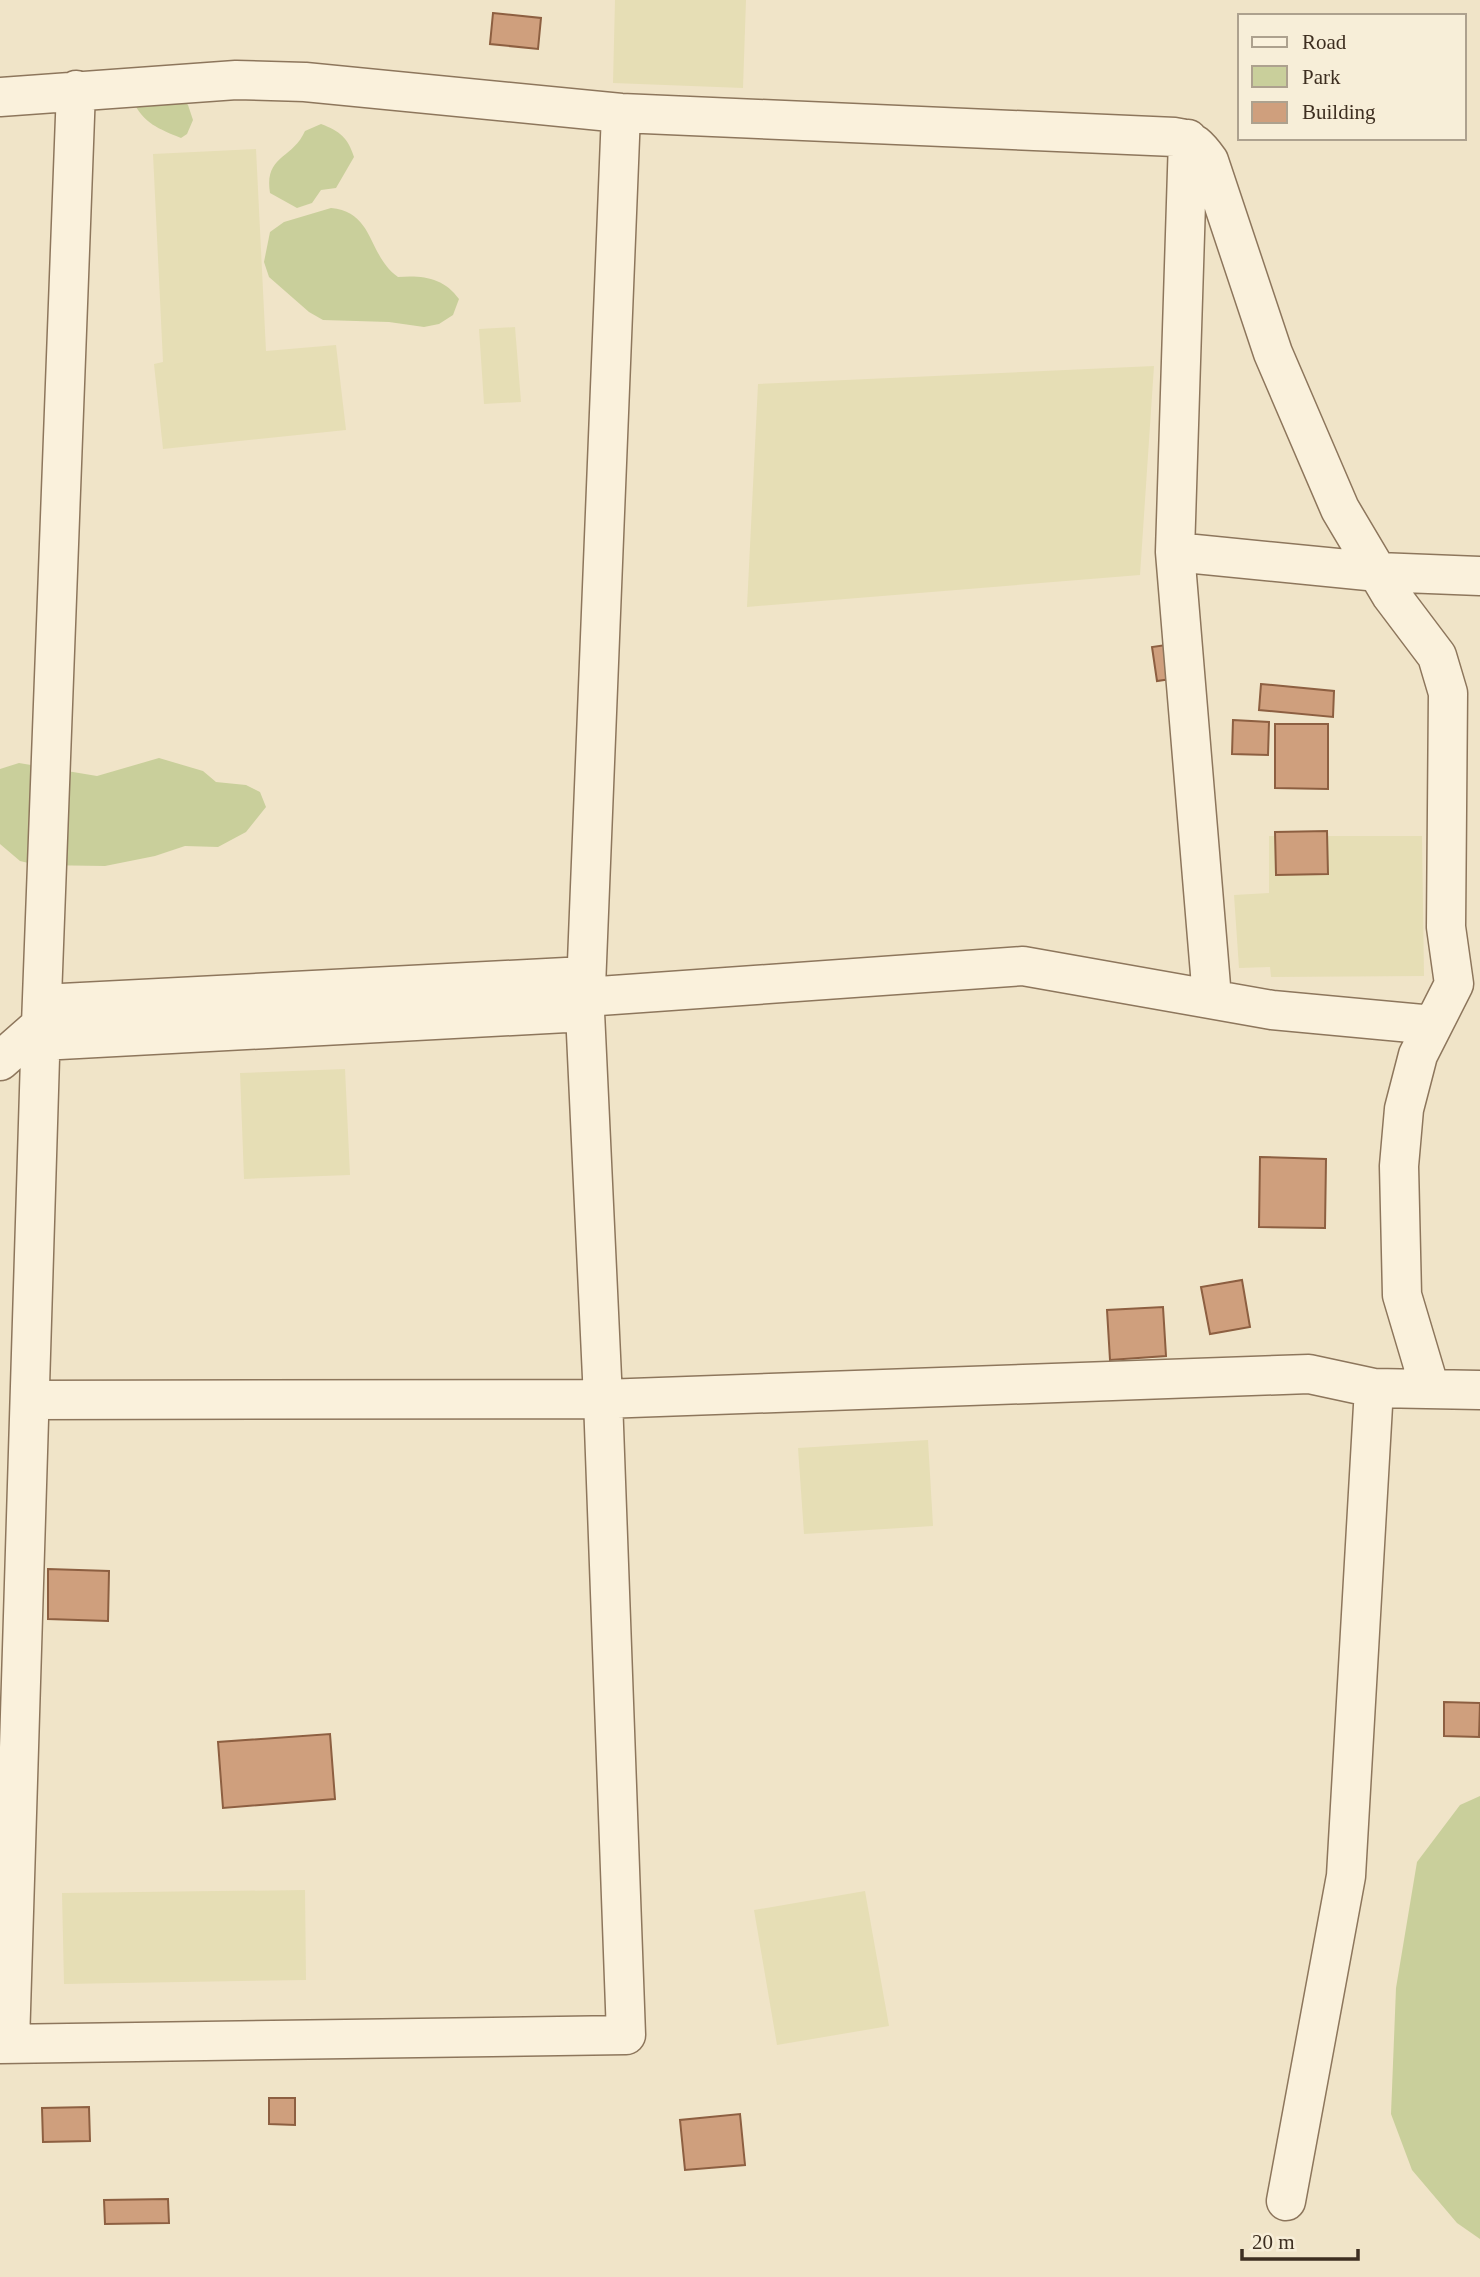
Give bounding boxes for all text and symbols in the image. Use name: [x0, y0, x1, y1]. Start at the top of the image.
legend: [1238, 14, 1466, 140]
text: Road: [1302, 30, 1347, 54]
text: Park: [1302, 65, 1341, 89]
text: Building: [1302, 100, 1376, 124]
scale bar: [1242, 2218, 1358, 2262]
text: 20 m: [1252, 2230, 1295, 2254]

